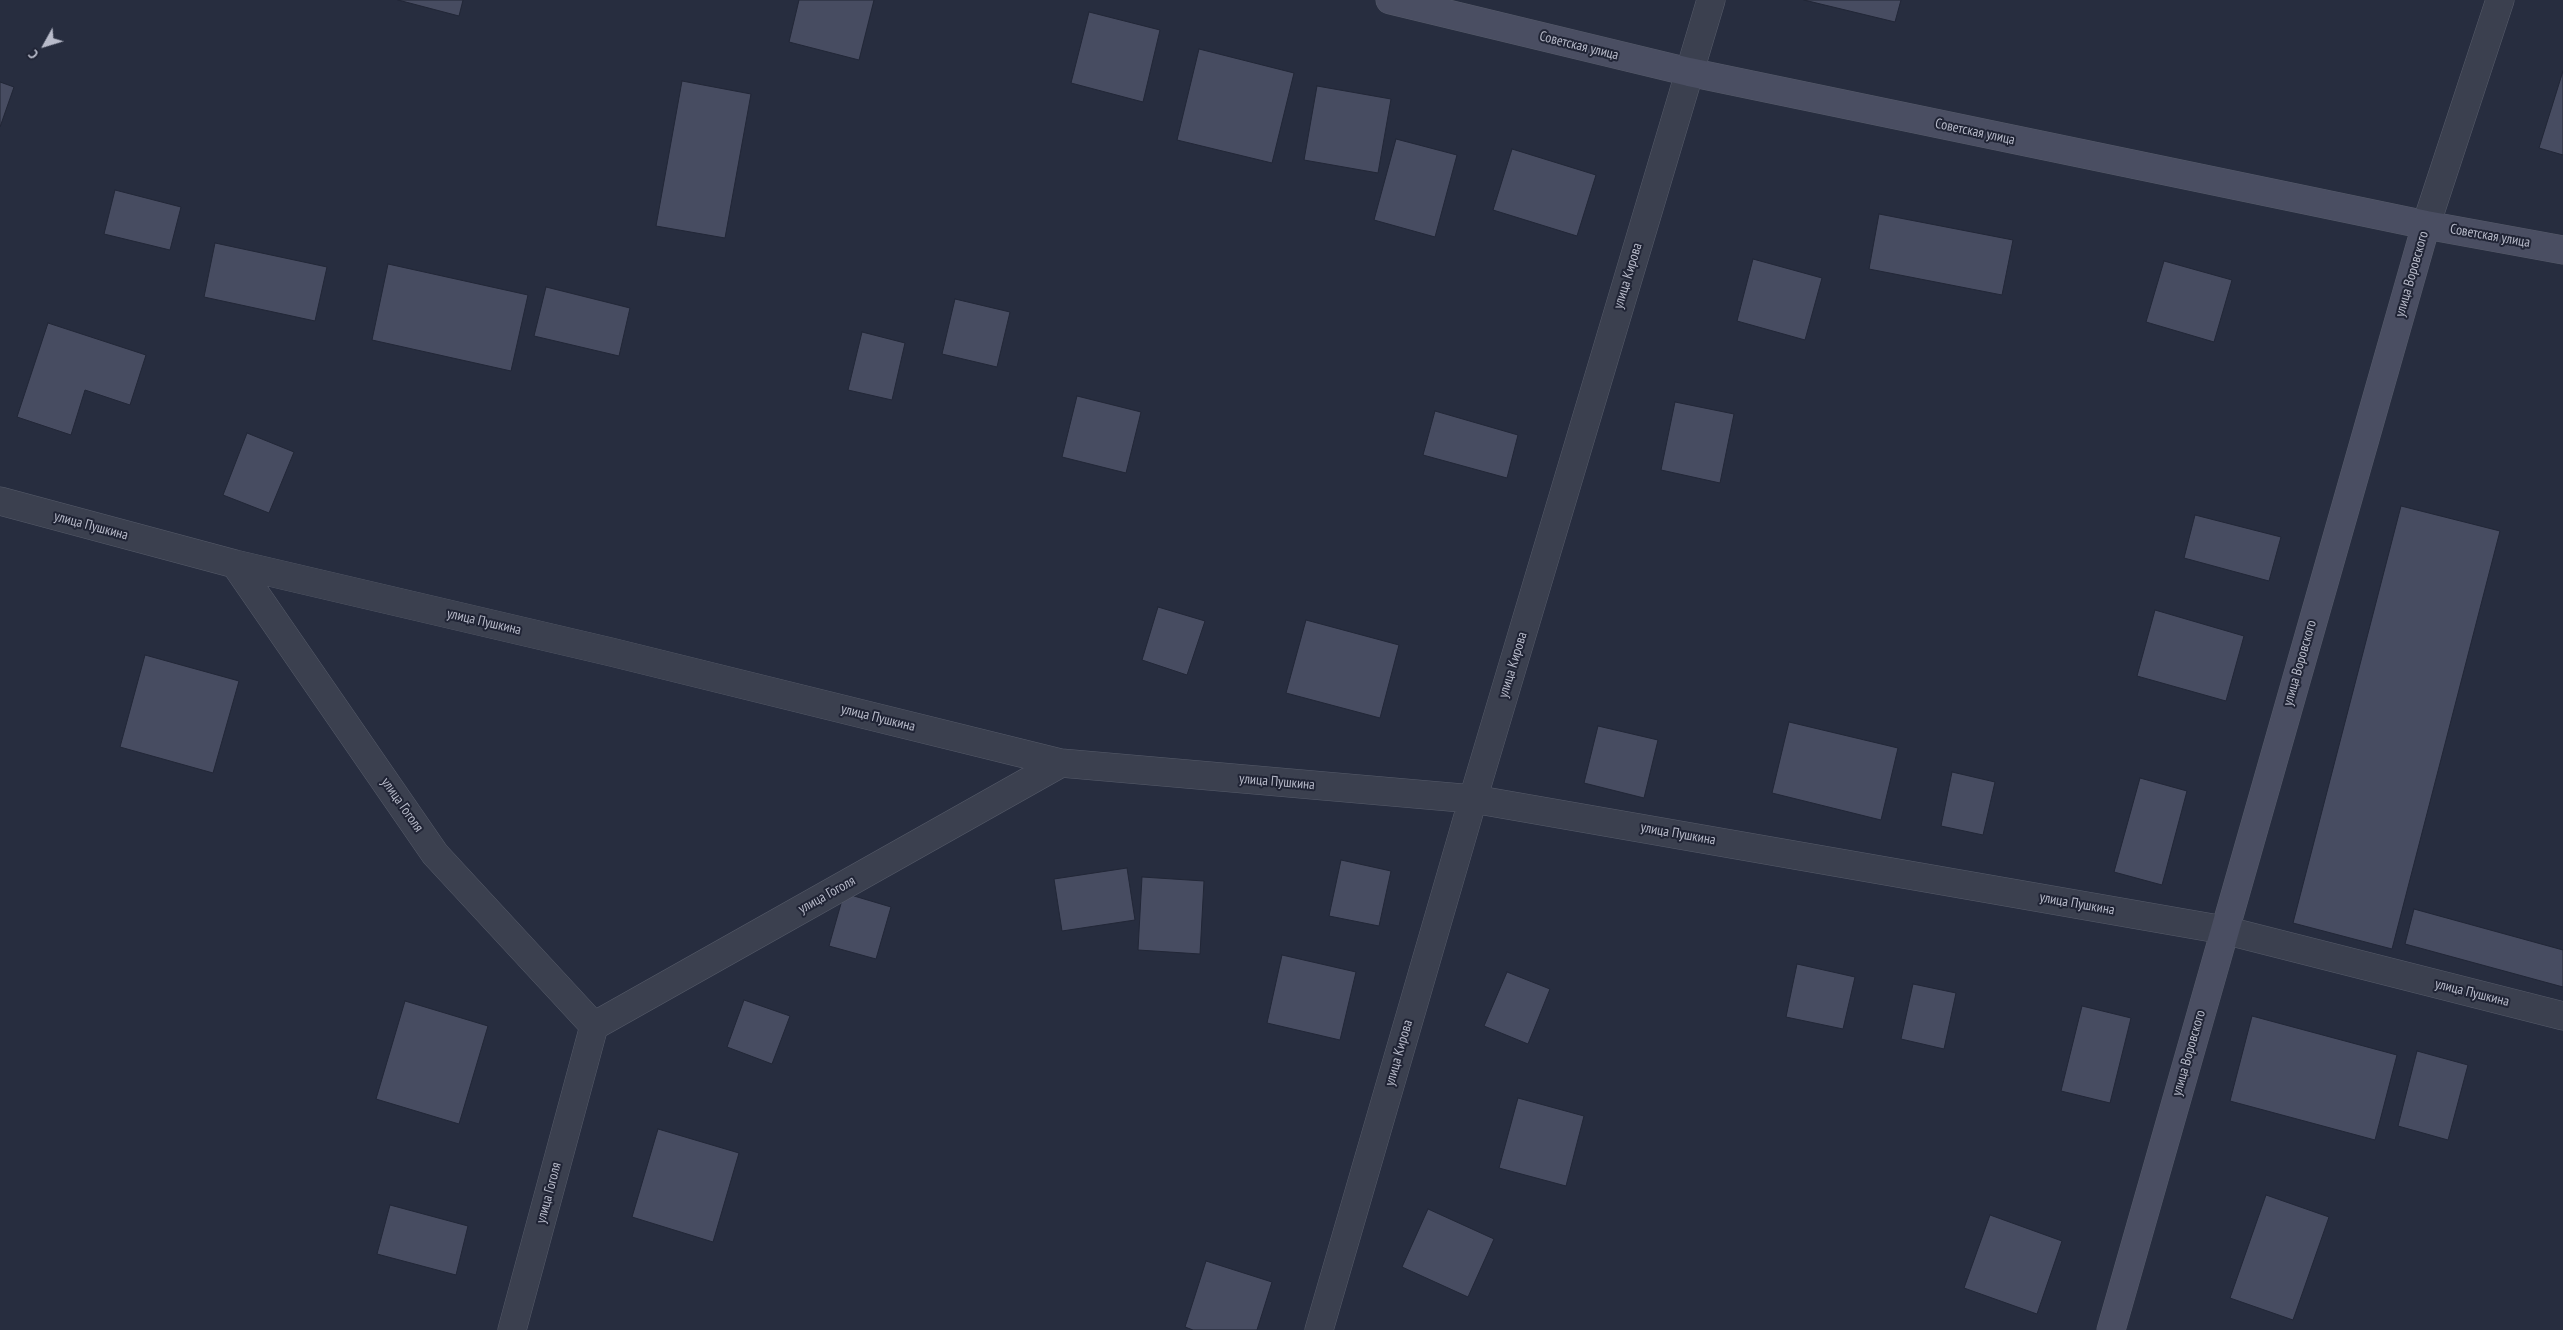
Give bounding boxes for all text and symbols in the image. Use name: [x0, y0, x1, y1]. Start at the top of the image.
north arrow: [20, 20, 70, 70]
street label: Советская улица: [1538, 28, 1620, 64]
text: С: [24, 46, 42, 63]
street label: Советская улица: [1934, 115, 2016, 149]
street label: Советская улица: [2449, 221, 2531, 251]
street label: улица Воровского: [2392, 229, 2432, 319]
street label: улица Кирова: [1610, 241, 1646, 311]
street label: улица Пушкина: [52, 508, 130, 544]
street label: улица Пушкина: [445, 605, 523, 639]
street label: улица Воровского: [2280, 618, 2320, 708]
street label: улица Кирова: [1495, 630, 1531, 700]
street label: улица Пушкина: [839, 701, 917, 735]
street label: улица Пушкина: [1238, 770, 1316, 794]
street label: улица Гоголя: [377, 775, 427, 835]
street label: улица Пушкина: [1639, 819, 1717, 849]
street label: улица Гоголя: [796, 872, 858, 918]
street label: улица Пушкина: [2038, 889, 2116, 919]
street label: улица Пушкина: [2433, 976, 2511, 1010]
street label: улица Воровского: [2169, 1008, 2209, 1098]
street label: улица Кирова: [1382, 1018, 1416, 1088]
street label: улица Гоголя: [533, 1161, 565, 1225]

